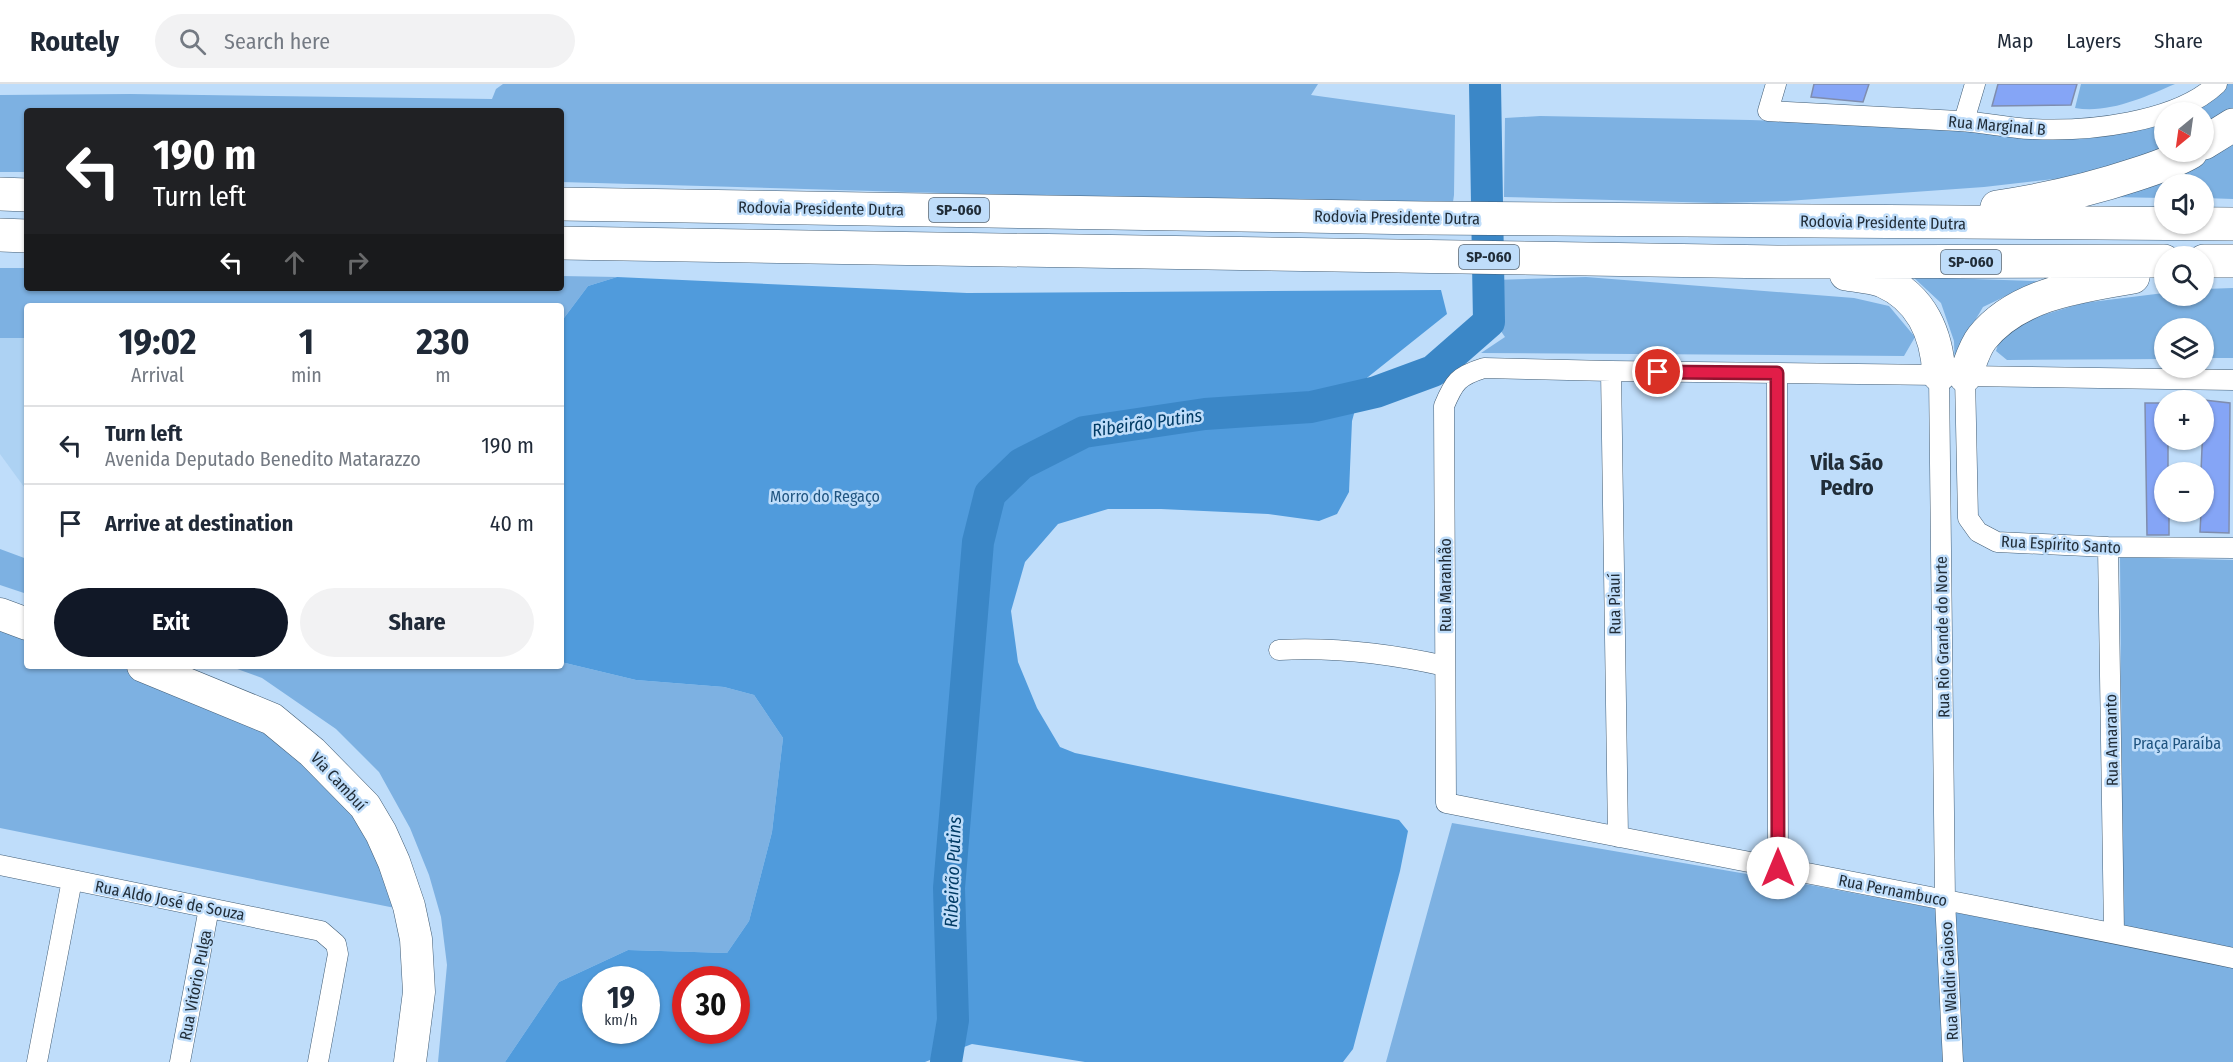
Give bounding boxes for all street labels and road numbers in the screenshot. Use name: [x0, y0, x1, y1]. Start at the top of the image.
street label: Rua Marginal B: [1947, 112, 2047, 139]
street label: Rodovia Presidente Dutra: [738, 198, 904, 219]
road number: SP-060: [929, 198, 989, 222]
street label: Rodovia Presidente Dutra: [1314, 207, 1480, 228]
street label: Rodovia Presidente Dutra: [1800, 212, 1966, 233]
road number: SP-060: [1459, 245, 1519, 269]
road number: SP-060: [1941, 250, 2001, 274]
street label: Rua Espírito Santo: [2001, 532, 2121, 557]
street label: Rua Maranhão: [1436, 538, 1455, 632]
street label: Rua Rio Grande do Norte: [1932, 556, 1953, 718]
street label: Rua Piauí: [1604, 573, 1625, 635]
street label: Rua Amaranto: [2101, 694, 2122, 786]
street label: Via Cambuí: [307, 748, 370, 814]
street label: Rua Pernambuco: [1837, 871, 1949, 910]
street label: Rua Aldo José de Souza: [93, 877, 247, 924]
street label: Rua Waldir Gaioso: [1937, 921, 1962, 1041]
street label: Rua Vitório Pulga: [176, 928, 216, 1042]

